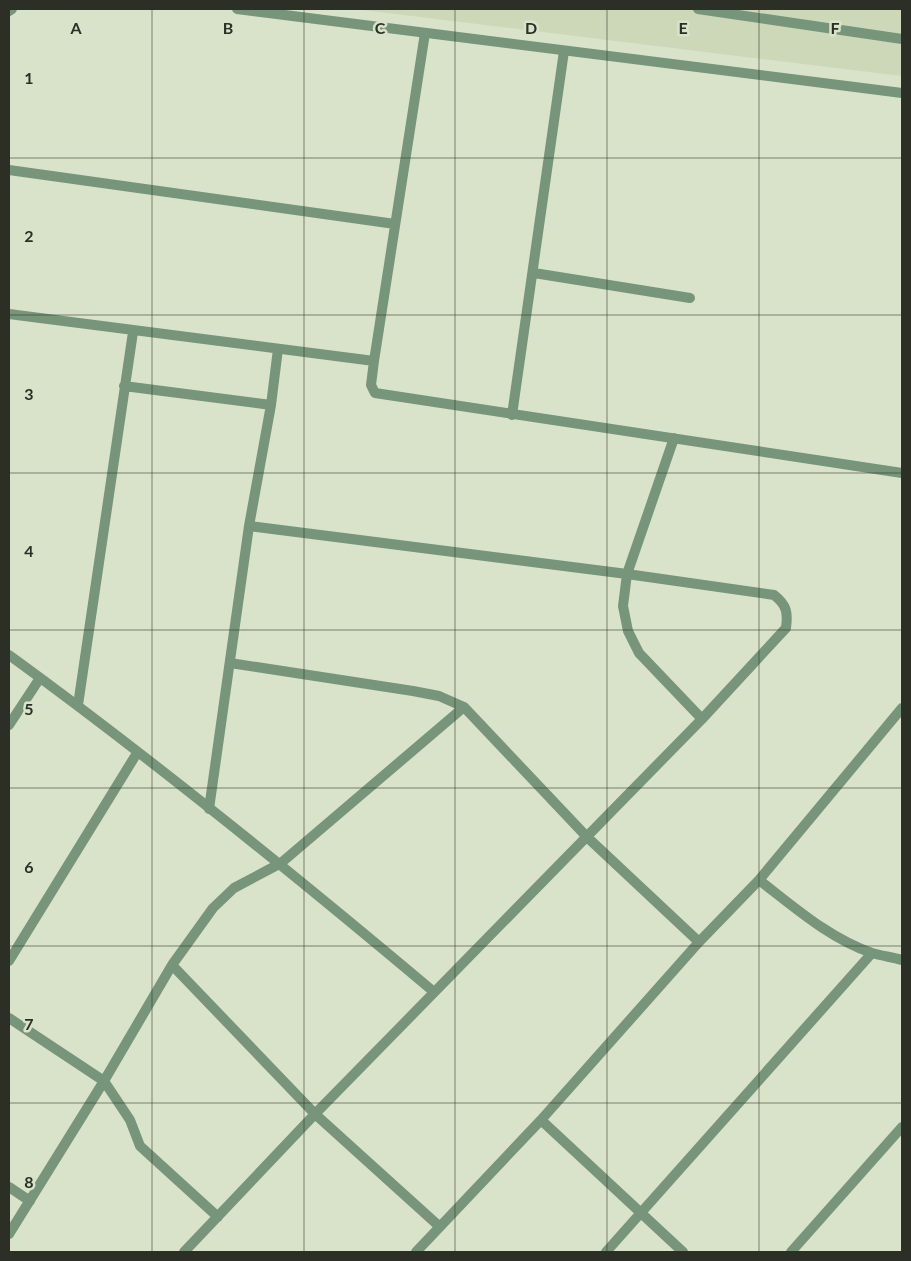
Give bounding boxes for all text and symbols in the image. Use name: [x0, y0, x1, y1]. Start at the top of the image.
text: A: [69, 18, 82, 37]
text: B: [223, 18, 233, 37]
text: C: [375, 18, 386, 37]
text: D: [525, 18, 537, 37]
text: E: [678, 18, 688, 37]
text: F: [830, 18, 840, 37]
text: 1: [24, 68, 34, 87]
text: 2: [24, 226, 34, 245]
text: 3: [24, 384, 34, 403]
text: 4: [24, 541, 34, 560]
text: 5: [24, 699, 34, 718]
text: 6: [24, 857, 34, 876]
text: 7: [24, 1014, 34, 1033]
text: 8: [24, 1172, 34, 1191]

